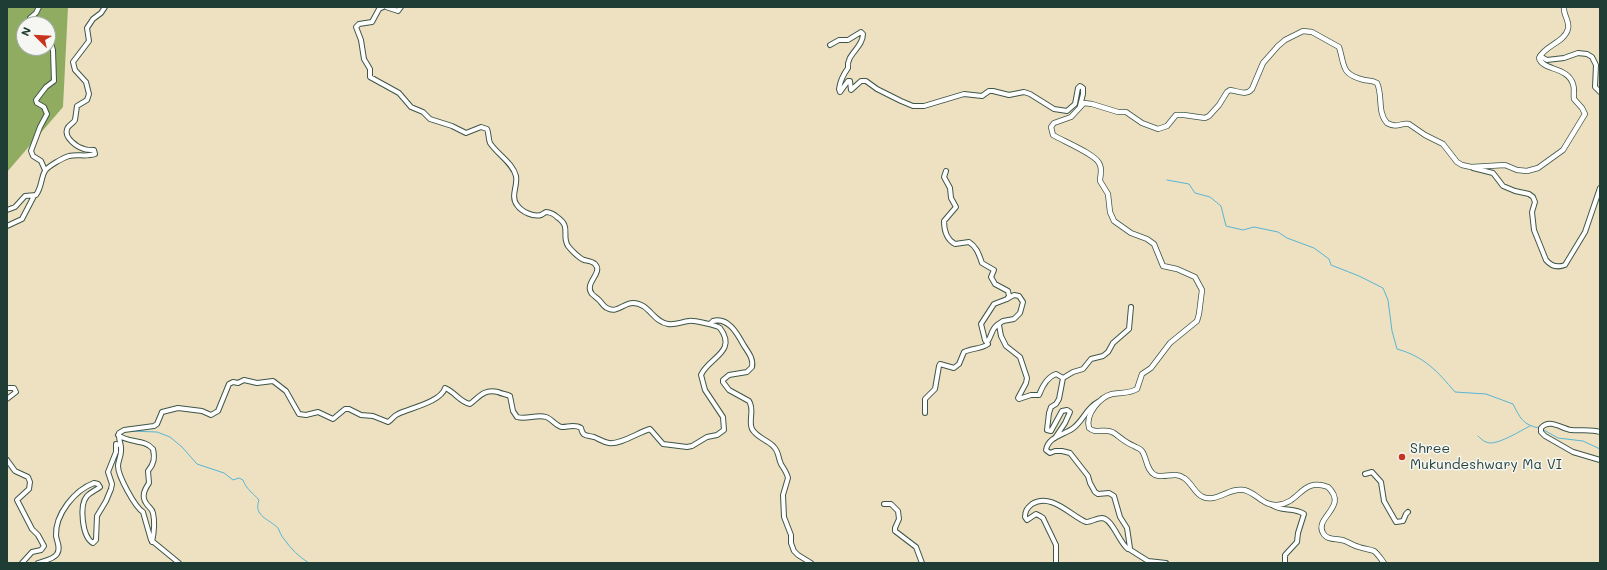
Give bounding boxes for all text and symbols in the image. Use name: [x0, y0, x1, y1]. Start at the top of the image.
north arrow: [16, 16, 56, 56]
text: N: [17, 24, 34, 38]
place label: Shree Mukundeshwary Ma VI: [1410, 441, 1562, 474]
marker: Shree Mukundeshwary Ma VI: [1397, 452, 1407, 462]

